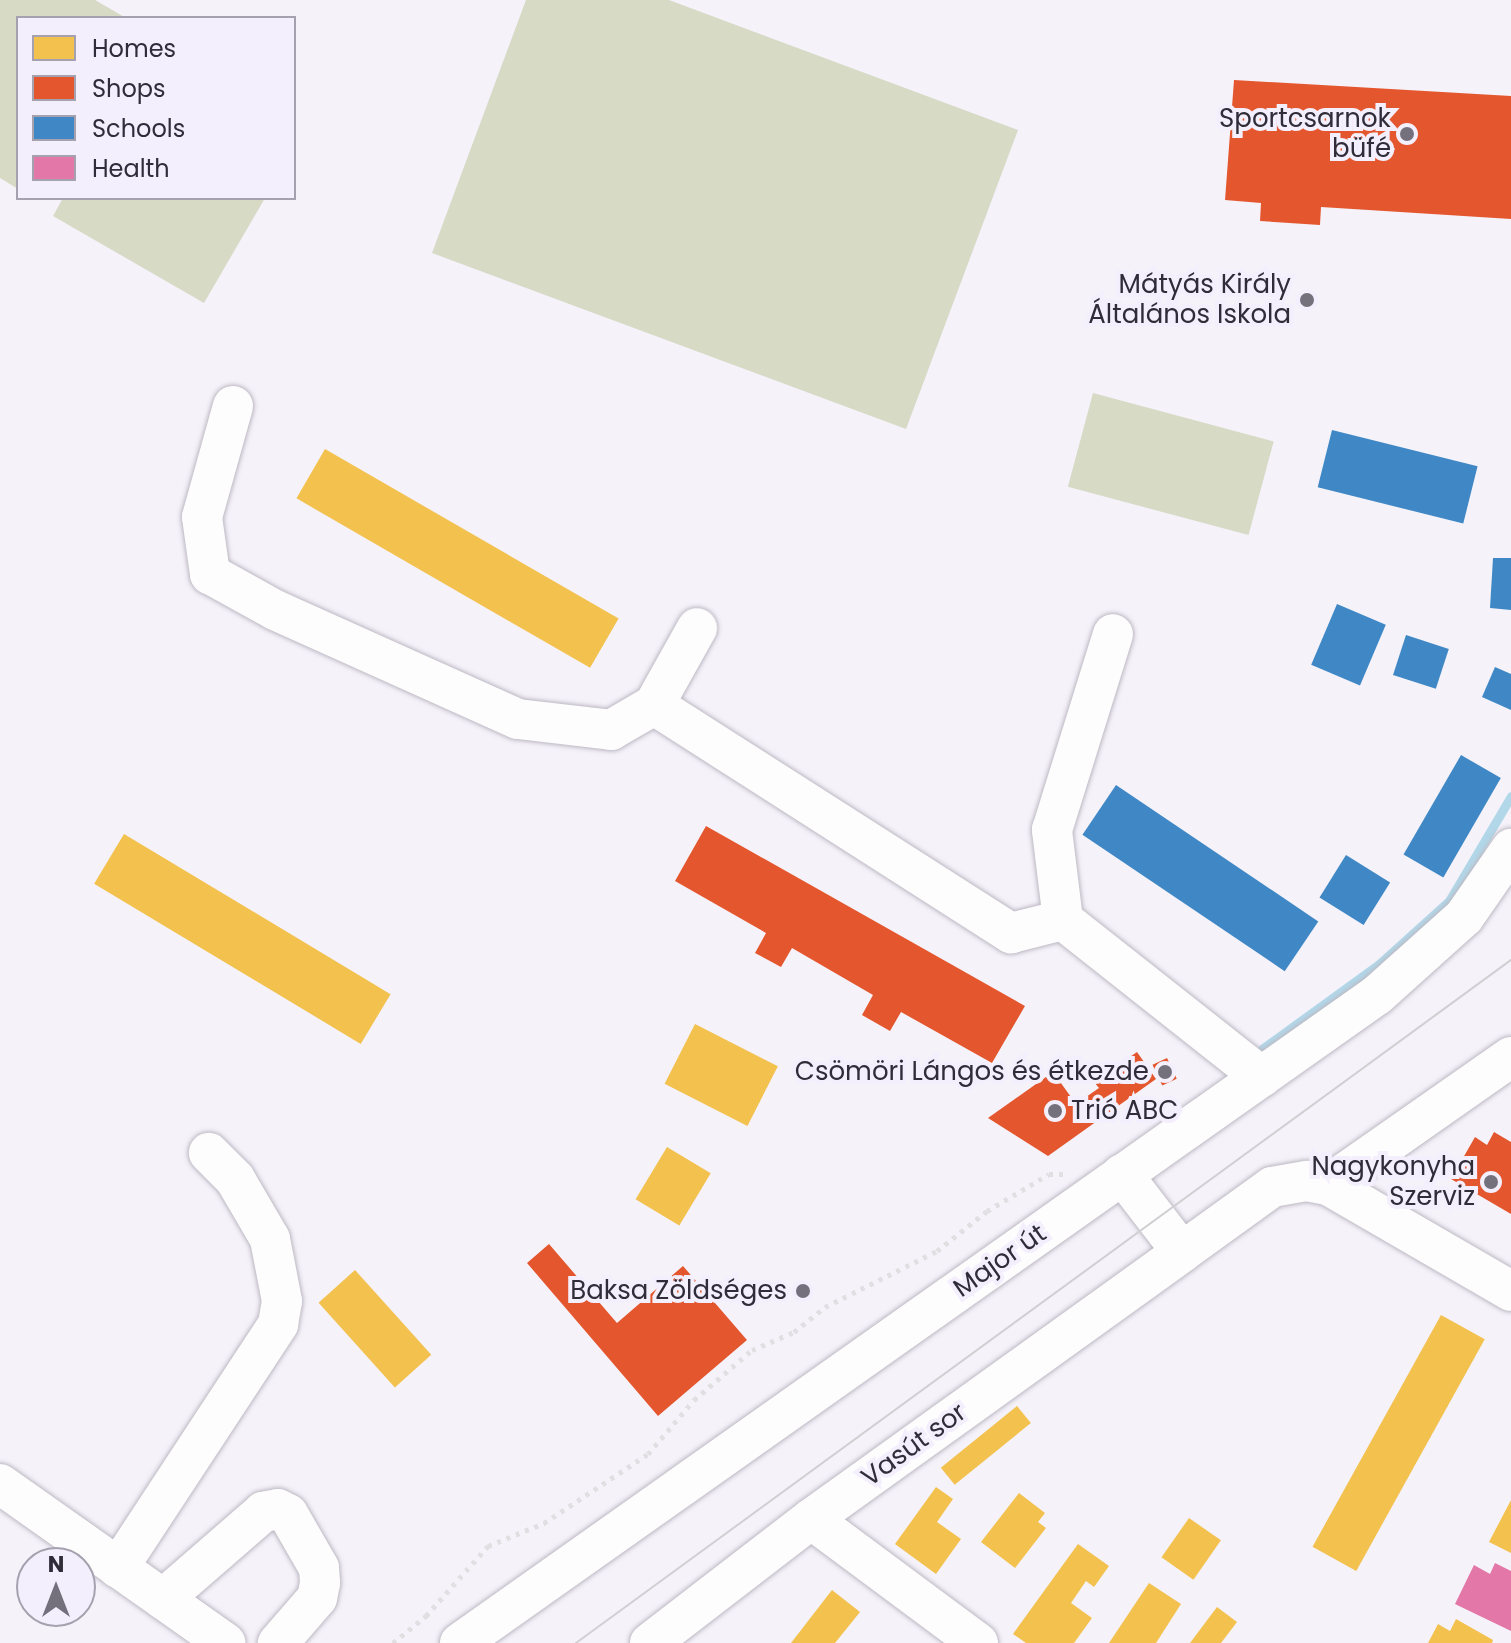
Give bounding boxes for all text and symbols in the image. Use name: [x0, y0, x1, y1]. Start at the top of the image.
legend: [16, 16, 296, 200]
text: Homes: [92, 32, 176, 65]
text: Shops: [92, 72, 166, 105]
place label: Sportcsarnok büfé: [1219, 103, 1391, 164]
text: Schools: [92, 112, 185, 145]
marker: Sportcsarnok büfé: [1398, 125, 1416, 143]
text: Health: [92, 152, 170, 185]
place label: Mátyás Király Általános Iskola: [1088, 269, 1291, 330]
marker: Mátyás Király Általános Iskola: [1298, 291, 1316, 309]
place label: Csömöri Lángos és étkezde: [795, 1056, 1149, 1088]
marker: Csömöri Lángos és étkezde: [1156, 1063, 1174, 1081]
place label: Trió ABC: [1071, 1095, 1178, 1127]
marker: Trió ABC: [1046, 1102, 1064, 1120]
place label: Nagykonyha Szerviz: [1311, 1151, 1475, 1212]
marker: Nagykonyha Szerviz: [1482, 1173, 1500, 1191]
street label: Major út: [948, 1218, 1052, 1304]
place label: Baksa Zöldséges: [570, 1275, 787, 1307]
marker: Baksa Zöldséges: [794, 1282, 812, 1300]
street label: Vasút sor: [856, 1397, 972, 1493]
north arrow: [16, 1547, 96, 1627]
text: N: [48, 1549, 64, 1580]

